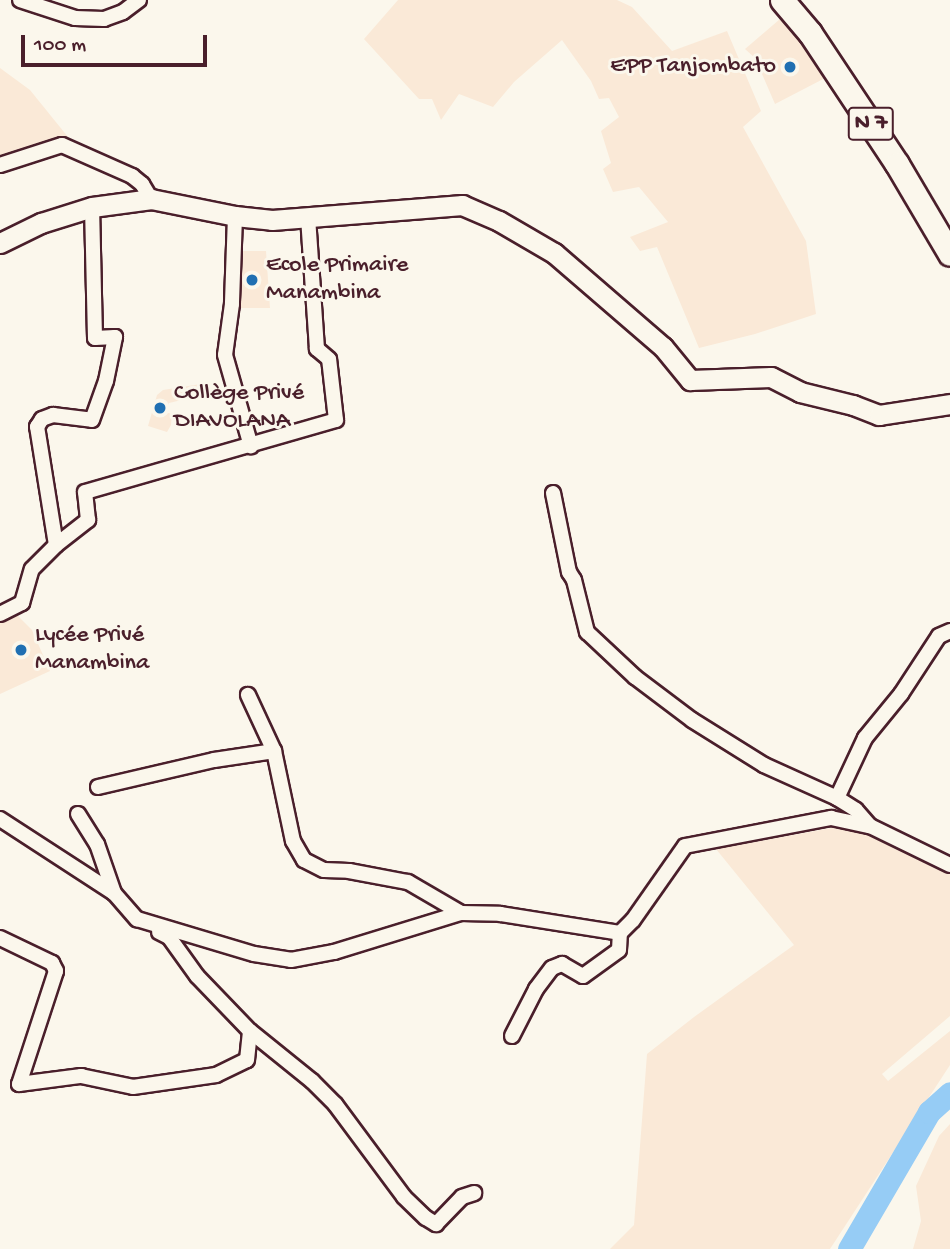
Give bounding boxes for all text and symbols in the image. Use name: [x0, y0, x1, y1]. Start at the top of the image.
scale bar: [24, 21, 210, 65]
text: 100 m: [34, 34, 86, 59]
place label: EPP Tanjombato: [610, 53, 776, 81]
marker: EPP Tanjombato: [782, 59, 798, 75]
road number: N 7: [846, 105, 896, 144]
place label: Ecole Primaire Manambina: [266, 252, 408, 308]
marker: Ecole Primaire Manambina: [244, 272, 260, 288]
place label: Collège Privé DIAVOLANA: [174, 380, 304, 436]
marker: Collège Privé DIAVOLANA: [152, 400, 168, 416]
place label: Lycée Privé Manambina: [35, 622, 149, 678]
marker: Lycée Privé Manambina: [13, 642, 29, 658]

